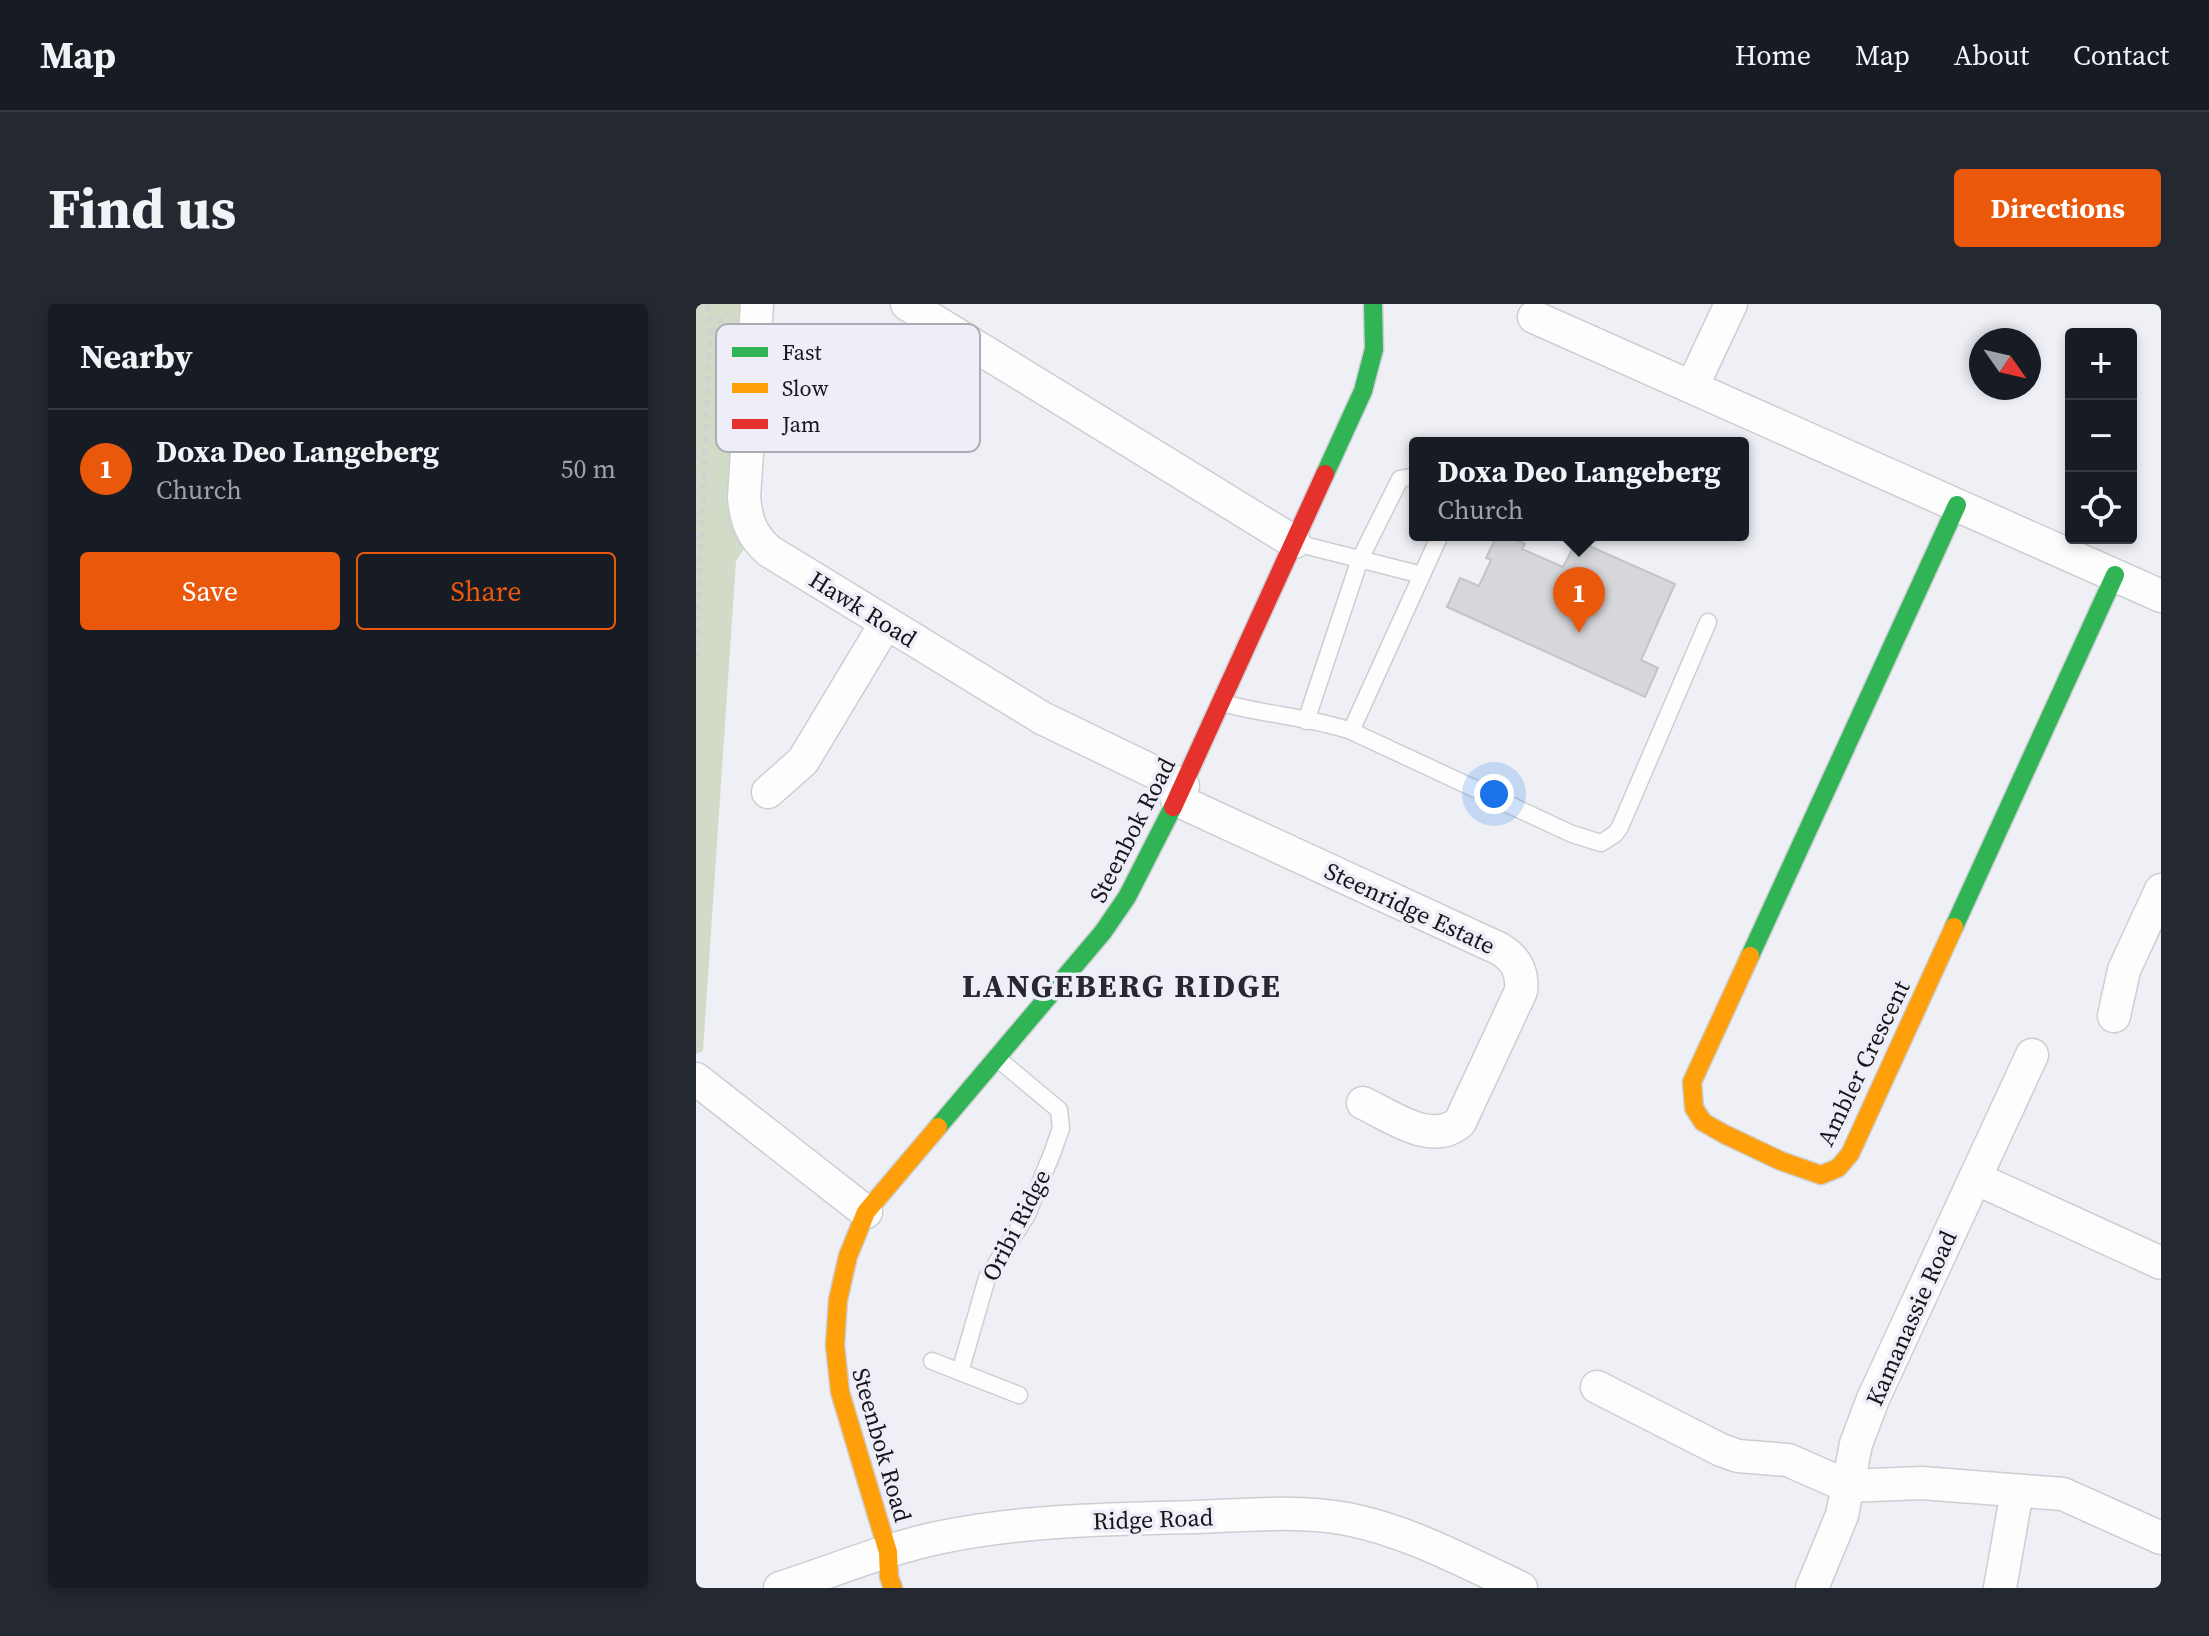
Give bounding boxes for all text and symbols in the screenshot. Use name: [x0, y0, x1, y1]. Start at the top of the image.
text: Map: [40, 29, 116, 81]
text: Home: [1735, 36, 1811, 74]
text: Map: [1855, 36, 1910, 74]
text: About: [1954, 36, 2029, 74]
text: Contact: [2073, 36, 2169, 74]
button: Directions: [1954, 169, 2161, 247]
text: Find us: [48, 170, 236, 247]
legend: [716, 324, 980, 452]
north arrow: [1969, 328, 2041, 400]
map controls: [2065, 328, 2137, 544]
button: +: [2065, 328, 2137, 400]
text: Nearby: [80, 333, 193, 379]
text: Fast: [782, 337, 823, 367]
text: Slow: [782, 373, 829, 403]
button: −: [2065, 400, 2137, 472]
text: Jam: [781, 409, 821, 439]
text: Doxa Deo Langeberg: [156, 431, 439, 472]
popup: [1409, 437, 1749, 541]
text: 1: [99, 451, 113, 487]
text: 50 m: [561, 451, 616, 487]
text: Doxa Deo Langeberg: [1438, 451, 1720, 492]
text: Church: [156, 472, 242, 508]
button: locate: [2065, 472, 2137, 544]
text: Church: [1438, 492, 1523, 528]
button: Save: [80, 552, 340, 630]
button: Share: [356, 552, 616, 630]
street label: Hawk Road: [803, 563, 923, 655]
pin: 1: [1553, 567, 1605, 633]
street label: Steenbok Road: [1081, 751, 1183, 908]
your location: [1474, 774, 1514, 814]
street label: Steenridge Estate: [1319, 854, 1501, 962]
district label: LANGEBERG RIDGE: [962, 964, 1282, 1008]
street label: Ambler Crescent: [1809, 975, 1917, 1151]
street label: Oribi Ridge: [974, 1163, 1058, 1287]
street label: Kamanassie Road: [1858, 1225, 1965, 1411]
street label: Steenbok Road: [844, 1364, 920, 1526]
street label: Ridge Road: [1092, 1500, 1214, 1538]

